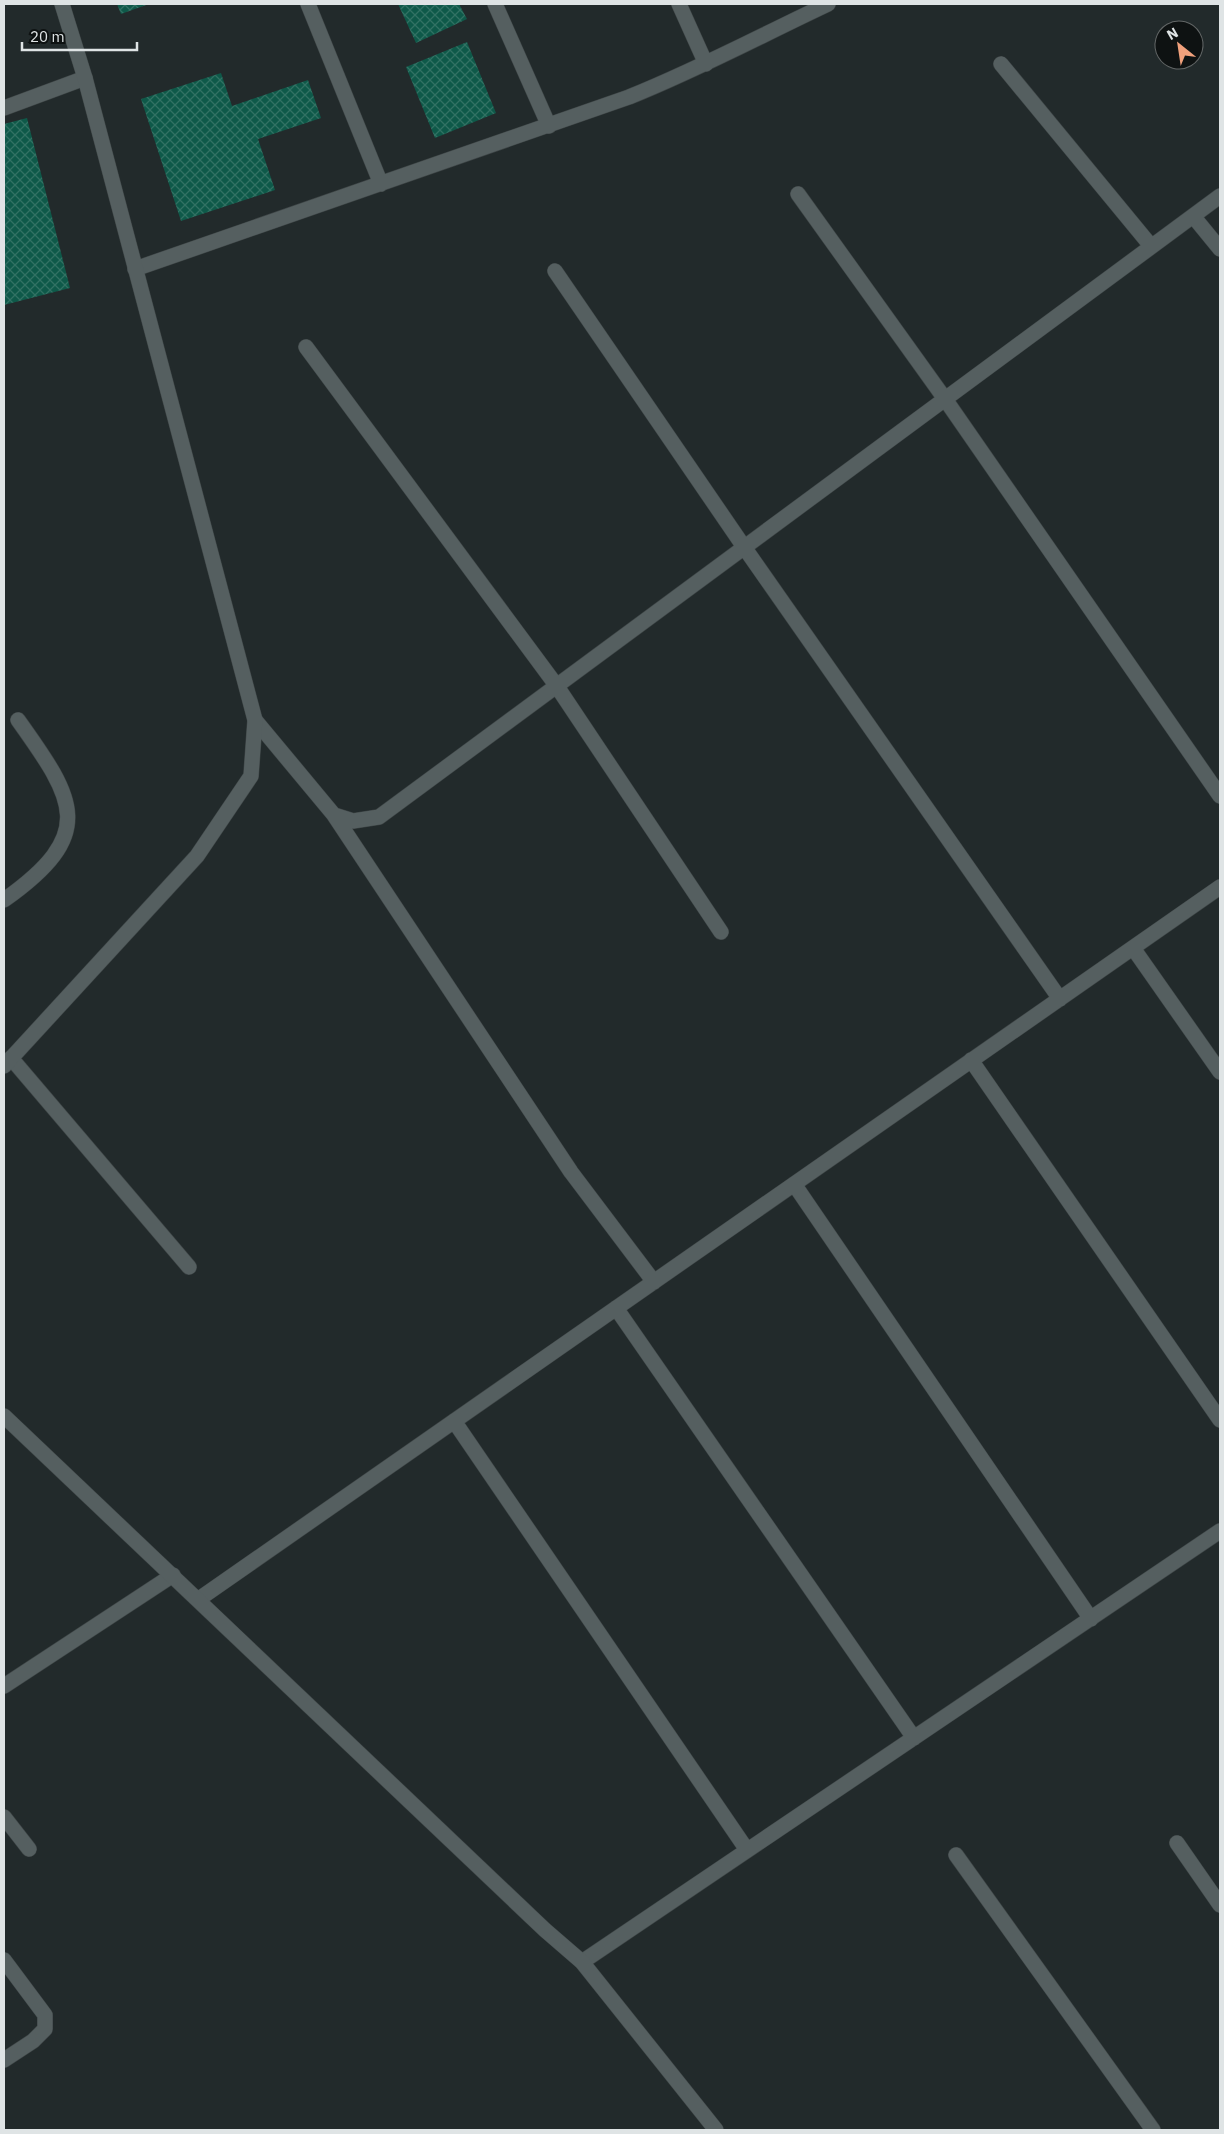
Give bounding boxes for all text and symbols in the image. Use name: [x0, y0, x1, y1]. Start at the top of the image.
scale bar: [22, 20, 138, 52]
north arrow: [1154, 20, 1204, 70]
text: N: [1164, 23, 1181, 44]
text: 20 m: [30, 27, 65, 46]

